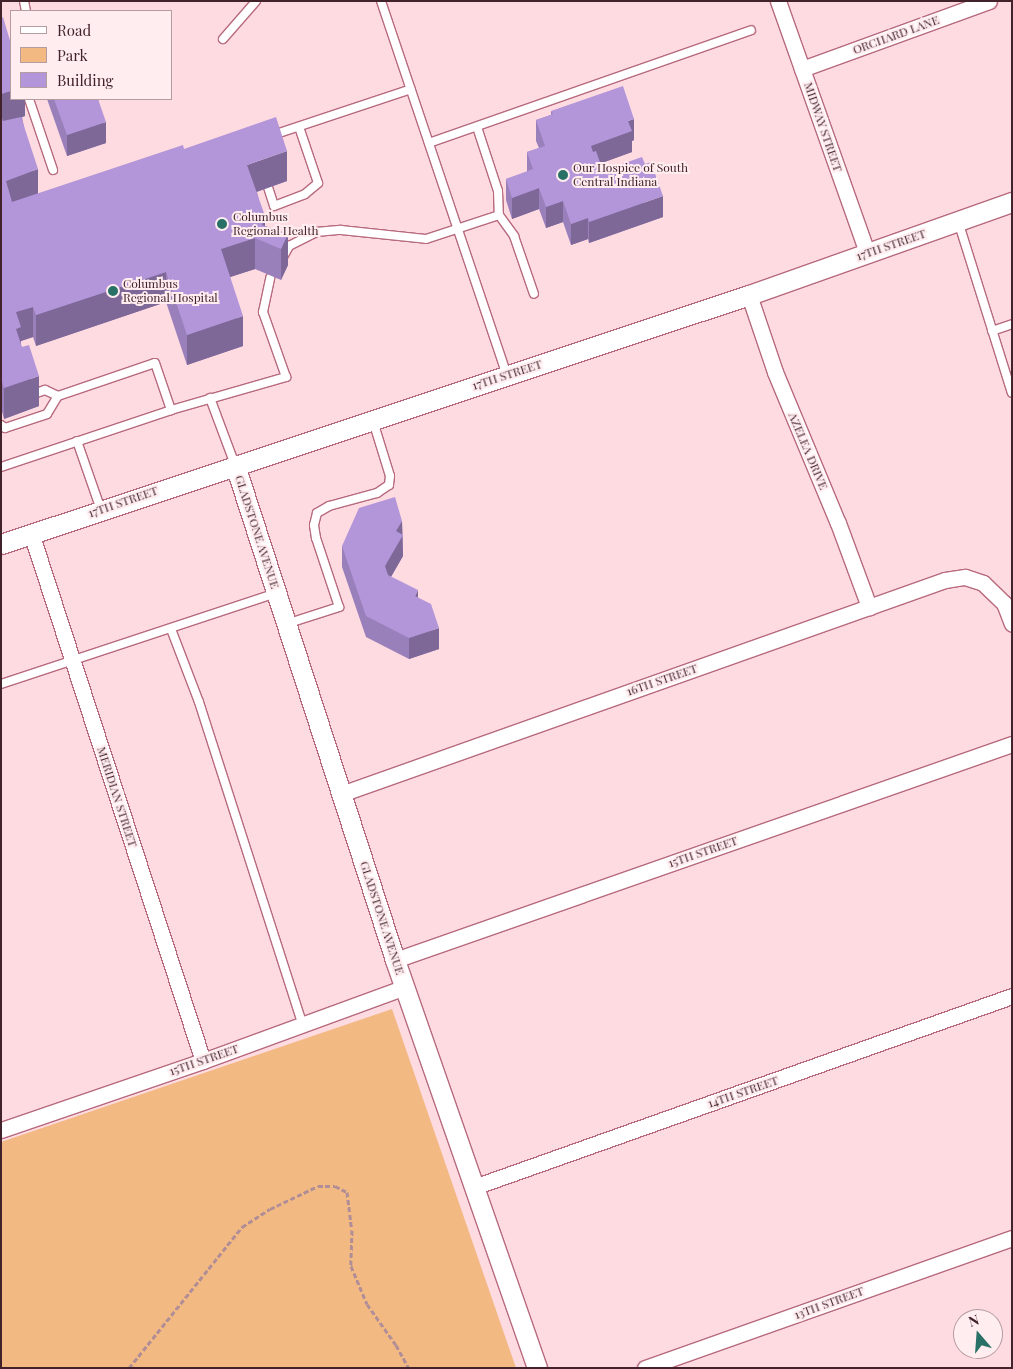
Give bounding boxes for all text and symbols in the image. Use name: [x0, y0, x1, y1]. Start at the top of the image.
legend: [10, 10, 172, 100]
street label: ORCHARD LANE: [851, 13, 941, 57]
text: Road: [57, 20, 91, 40]
text: Park: [57, 45, 88, 65]
text: Building: [57, 70, 113, 90]
street label: MIDWAY STREET: [801, 80, 845, 174]
place label: Our Hospice of South Central Indiana: [573, 161, 688, 189]
marker: Our Hospice of South Central Indiana: [557, 169, 569, 181]
place label: Columbus Regional Health: [233, 210, 318, 238]
marker: Columbus Regional Health: [215, 217, 229, 231]
street label: 17TH STREET: [854, 226, 928, 264]
place label: Columbus Regional Hospital: [123, 277, 218, 305]
marker: Columbus Regional Hospital: [107, 285, 119, 297]
street label: 17TH STREET: [470, 357, 544, 393]
street label: AZELEA DRIVE: [785, 410, 831, 492]
street label: GLADSTONE AVENUE: [232, 473, 282, 591]
street label: 17TH STREET: [86, 483, 160, 521]
street label: 16TH STREET: [625, 661, 699, 699]
street label: MERIDIAN STREET: [94, 745, 140, 849]
street label: 15TH STREET: [666, 833, 740, 871]
street label: GLADSTONE AVENUE: [357, 859, 407, 977]
street label: 15TH STREET: [167, 1041, 241, 1079]
street label: 14TH STREET: [706, 1073, 780, 1111]
street label: 13TH STREET: [792, 1284, 866, 1322]
north arrow: [953, 1309, 1003, 1359]
text: N: [966, 1310, 981, 1331]

